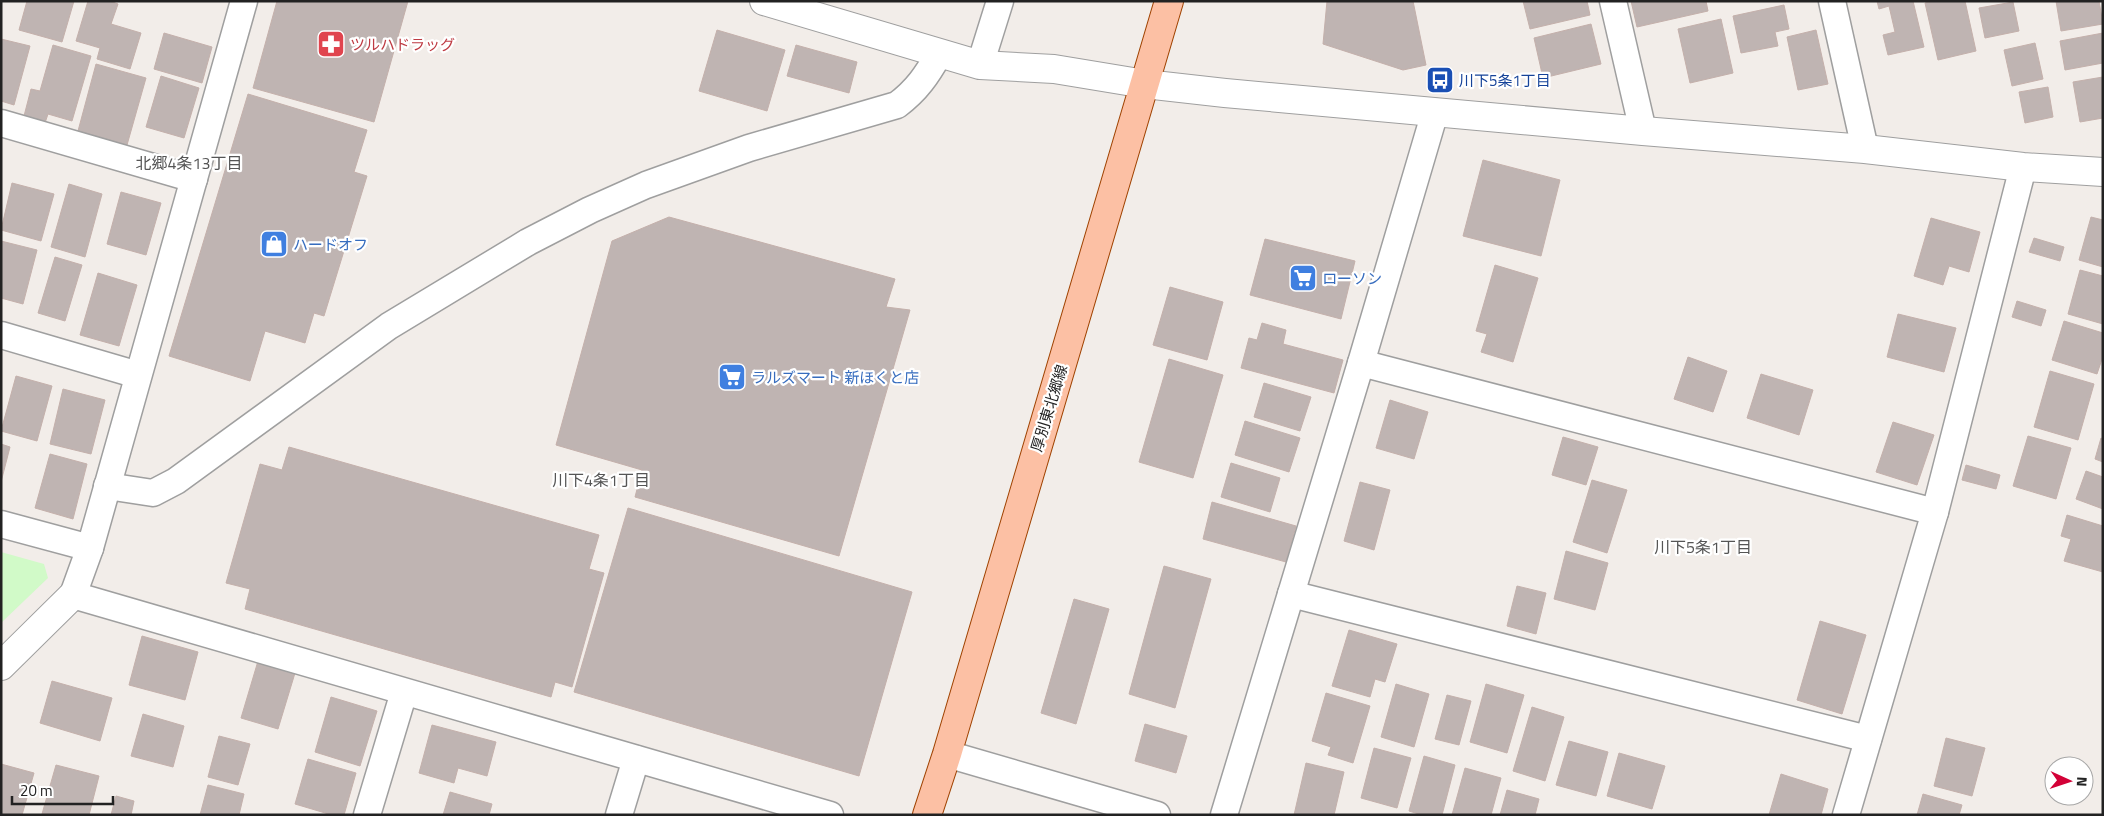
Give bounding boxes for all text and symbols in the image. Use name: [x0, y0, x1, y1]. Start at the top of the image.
pharmacy icon: ツルハドラッグ: [316, 29, 346, 59]
place label: ツルハドラッグ: [350, 33, 455, 56]
bus stop icon: 川下5条1丁目: [1425, 65, 1455, 95]
place label: 川下5条1丁目: [1459, 69, 1551, 92]
district label: 北郷4条13丁目: [136, 151, 242, 175]
shop icon: ハードオフ: [259, 229, 289, 259]
place label: ハードオフ: [293, 233, 368, 256]
supermarket icon: ローソン: [1288, 263, 1318, 293]
place label: ローソン: [1322, 267, 1382, 290]
supermarket icon: ラルズマート 新ほくと店: [717, 362, 747, 392]
street label: 厚別東北郷線: [1025, 362, 1073, 454]
place label: ラルズマート 新ほくと店: [751, 366, 919, 389]
district label: 川下4条1丁目: [552, 468, 650, 492]
district label: 川下5条1丁目: [1654, 535, 1752, 559]
north arrow: [2044, 756, 2094, 806]
scale bar: [12, 774, 114, 806]
text: N: [2072, 776, 2093, 787]
text: 20 m: [20, 779, 53, 802]

